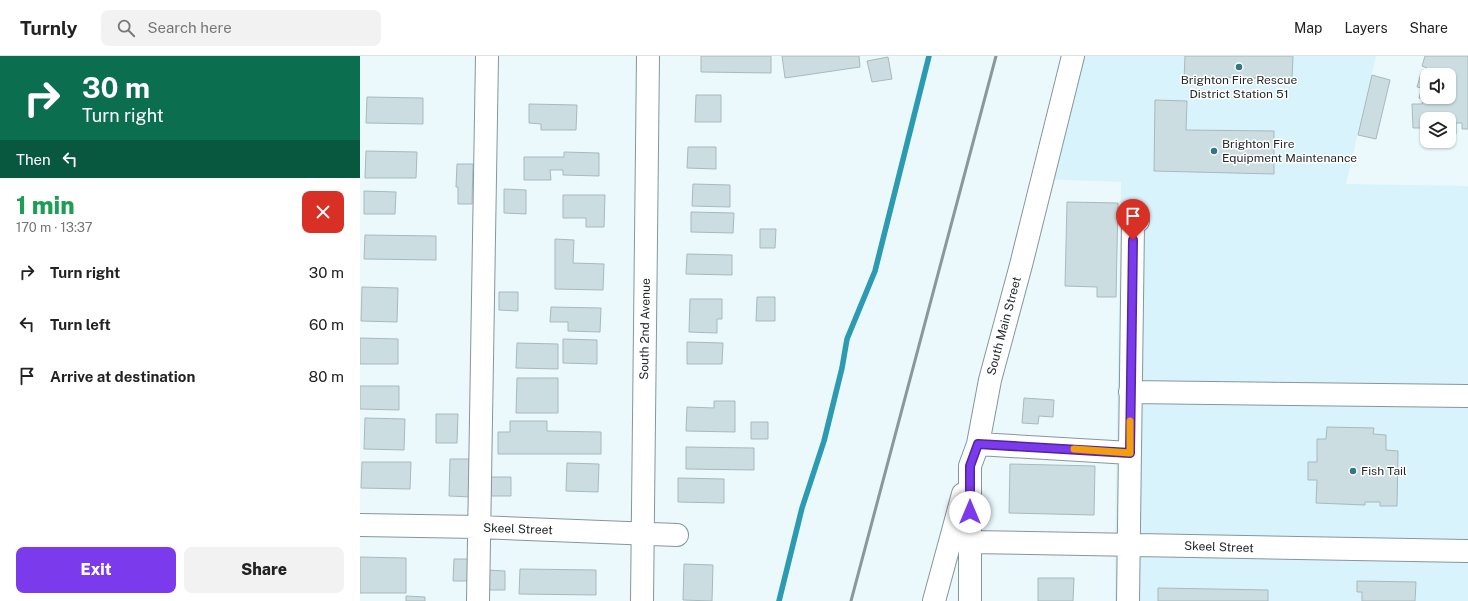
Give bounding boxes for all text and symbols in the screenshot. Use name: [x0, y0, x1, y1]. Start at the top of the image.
search box: [101, 10, 381, 46]
text: Turnly: [20, 17, 77, 39]
icon: search: [115, 17, 137, 39]
text: Search here: [147, 19, 232, 36]
text: Map: [1294, 20, 1322, 36]
text: Layers: [1344, 20, 1388, 36]
text: Share: [1410, 20, 1448, 36]
marker: Brighton Fire Rescue District Station 51: [1234, 62, 1244, 72]
map controls: [1420, 68, 1456, 148]
button: sound: [1420, 68, 1456, 104]
text: 30 m: [82, 71, 150, 104]
icon: right: [16, 72, 68, 124]
place label: Brighton Fire Rescue District Station 51: [1181, 73, 1297, 101]
text: Turn right: [82, 105, 164, 126]
button: layers: [1420, 112, 1456, 148]
place label: Brighton Fire Equipment Maintenance: [1222, 137, 1357, 165]
marker: Brighton Fire Equipment Maintenance: [1209, 146, 1219, 156]
icon: left: [59, 148, 81, 170]
text: Then: [16, 151, 51, 168]
text: 1 min: [16, 191, 75, 219]
button: close: [302, 191, 344, 233]
pin: [1116, 199, 1150, 240]
icon: arrive: [1122, 205, 1144, 227]
text: 170 m · 13:37: [16, 220, 93, 235]
icon: right: [16, 261, 38, 283]
text: Turn right: [50, 264, 120, 281]
text: 30 m: [309, 264, 344, 281]
street label: South Main Street: [984, 275, 1024, 377]
street label: South 2nd Avenue: [637, 278, 653, 380]
icon: left: [16, 313, 38, 335]
text: Turn left: [50, 316, 111, 333]
text: 60 m: [309, 316, 344, 333]
icon: arrive: [16, 365, 38, 387]
text: Arrive at destination: [50, 368, 195, 385]
text: 80 m: [309, 368, 344, 385]
place label: Fish Tail: [1361, 464, 1407, 478]
marker: Fish Tail: [1348, 466, 1358, 476]
position arrow: [949, 491, 991, 533]
street label: Skeel Street: [483, 521, 553, 537]
street label: Skeel Street: [1184, 539, 1254, 555]
button: Exit: [16, 547, 176, 593]
button: Share: [184, 547, 344, 593]

